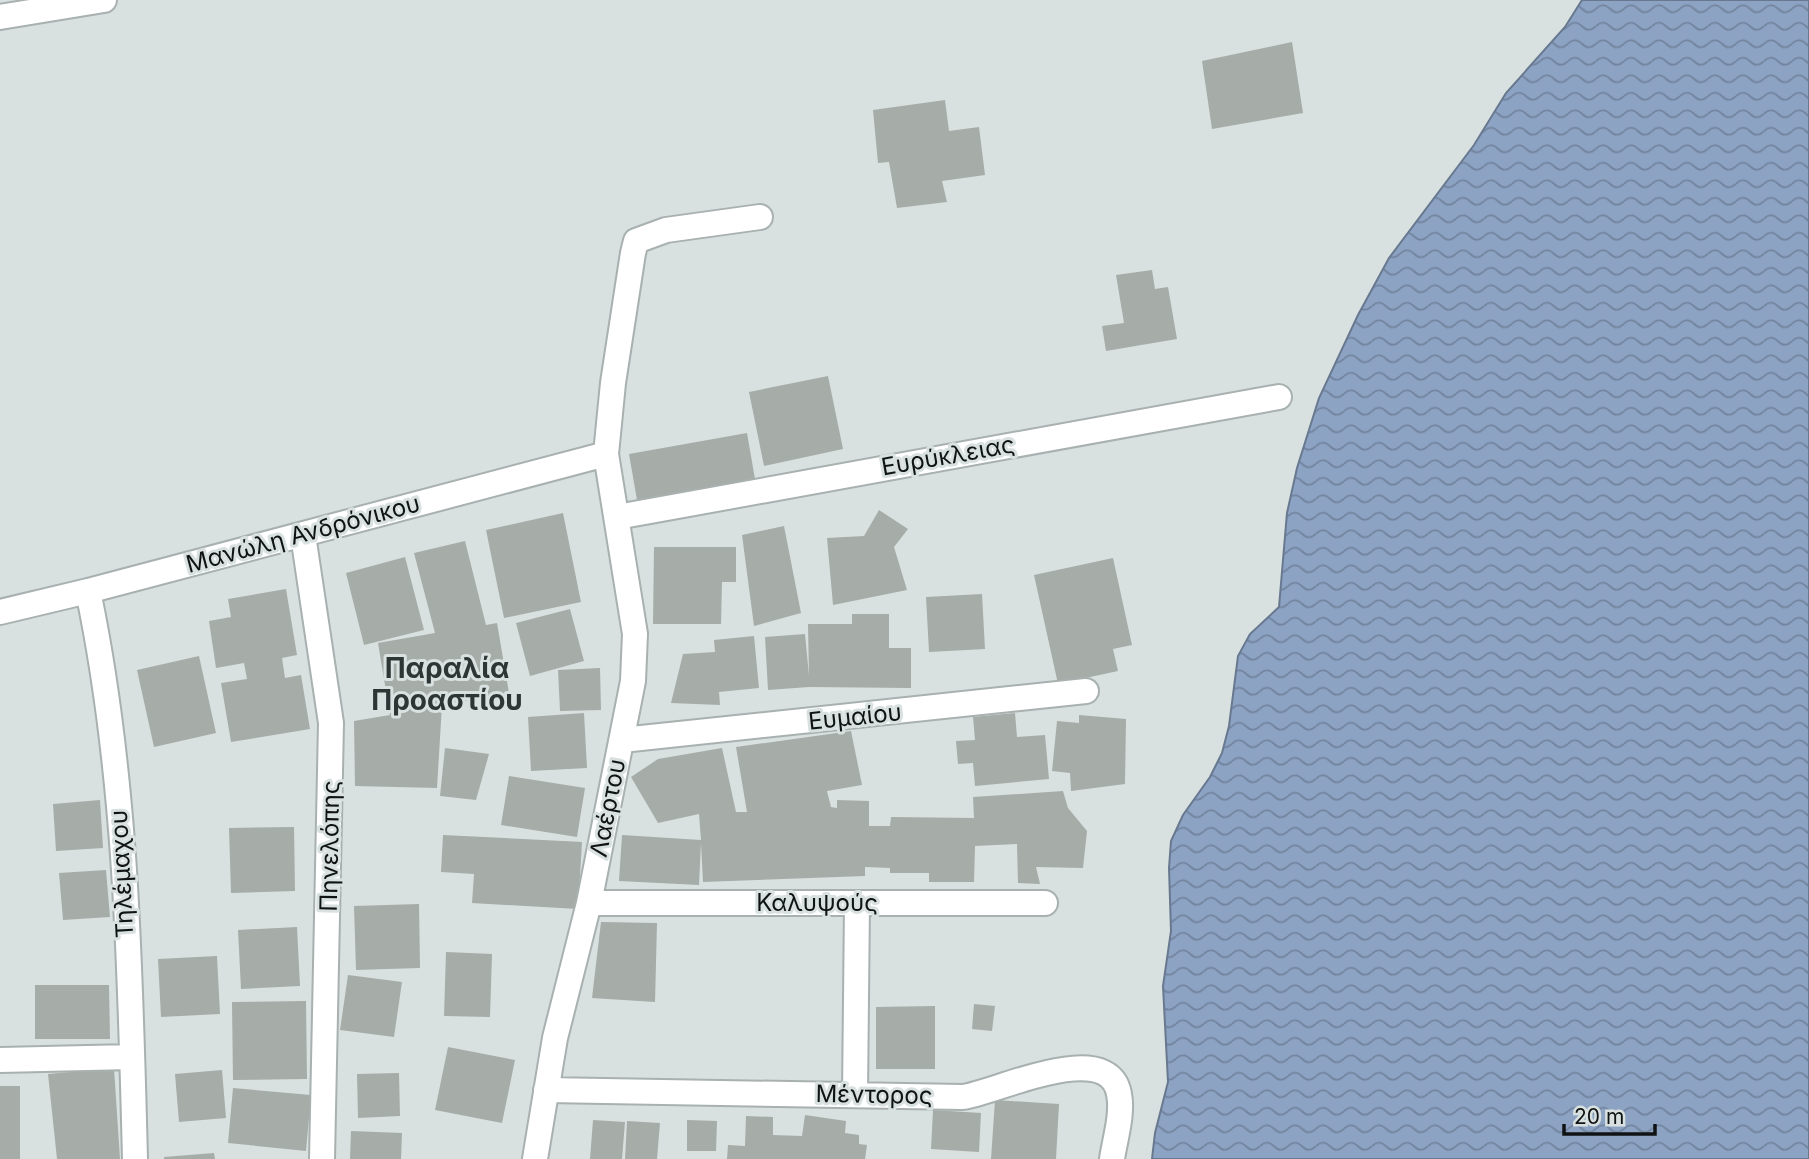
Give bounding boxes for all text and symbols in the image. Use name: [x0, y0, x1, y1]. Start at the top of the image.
street label: Ευρύκλειας: [879, 430, 1017, 481]
street label: Μανώλη Ανδρόνικου: [183, 488, 423, 579]
district label: Παραλία Προαστίου: [371, 651, 523, 717]
street label: Ευμαίου: [807, 697, 903, 736]
street label: Λαέρτου: [584, 756, 631, 859]
street label: Πηνελόπης: [314, 780, 345, 912]
street label: Τηλέμαχου: [104, 809, 139, 939]
street label: Καλυψούς: [756, 888, 878, 917]
street label: Μέντορος: [815, 1079, 933, 1110]
scale bar: [1564, 1092, 1655, 1136]
text: 20 m: [1574, 1104, 1624, 1129]

